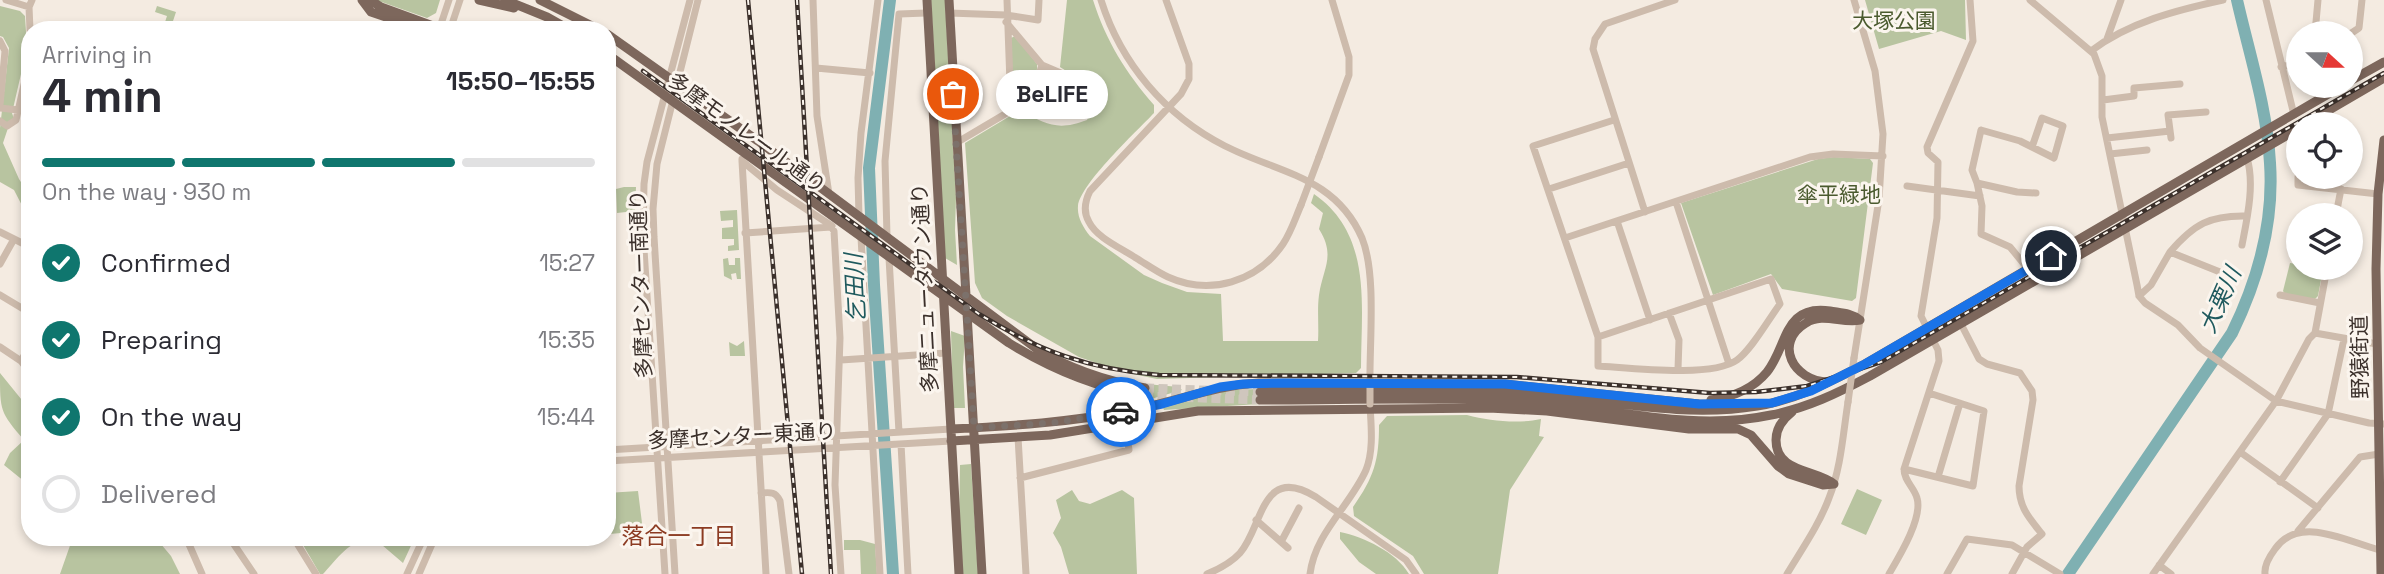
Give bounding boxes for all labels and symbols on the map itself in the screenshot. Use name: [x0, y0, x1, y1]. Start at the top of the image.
park label: 大塚公園: [1852, 7, 1936, 34]
north arrow: [2286, 21, 2362, 98]
pin: [923, 64, 983, 124]
street label: 多摩モノレール通り: [663, 66, 832, 199]
callout: BeLIFE: [995, 70, 1107, 119]
park label: 傘平緑地: [1797, 181, 1881, 208]
street label: 多摩ニュータウン通り: [906, 182, 943, 394]
street label: 多摩センター南通り: [624, 189, 657, 379]
pin: [2021, 226, 2081, 286]
water label: 乞田川: [838, 250, 872, 323]
water label: 大栗川: [2192, 260, 2249, 338]
street label: 野猿街道: [2345, 315, 2374, 399]
courier: [1086, 377, 1156, 447]
street label: 多摩センター東通り: [647, 417, 837, 454]
district label: 落合一丁目: [622, 521, 737, 551]

